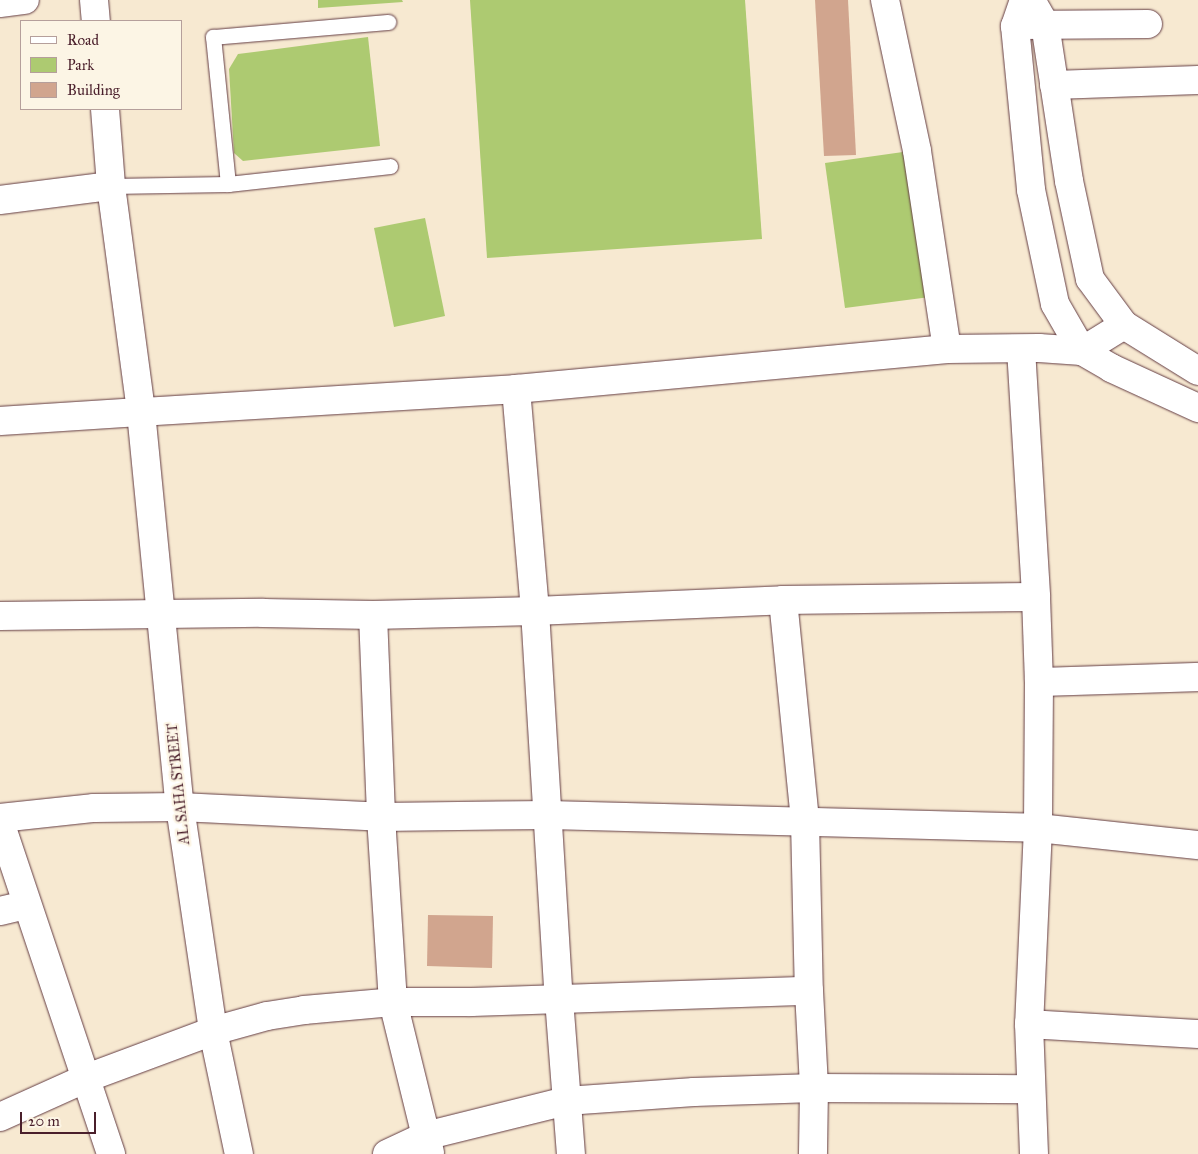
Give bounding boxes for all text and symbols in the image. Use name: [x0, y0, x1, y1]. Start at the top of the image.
legend: [20, 20, 182, 110]
text: Road: [67, 31, 99, 49]
text: Park: [67, 56, 94, 74]
text: Building: [67, 81, 120, 99]
street label: AL SAHA STREET: [164, 722, 194, 846]
scale bar: [22, 1102, 99, 1134]
text: 20 m: [28, 1112, 60, 1130]

